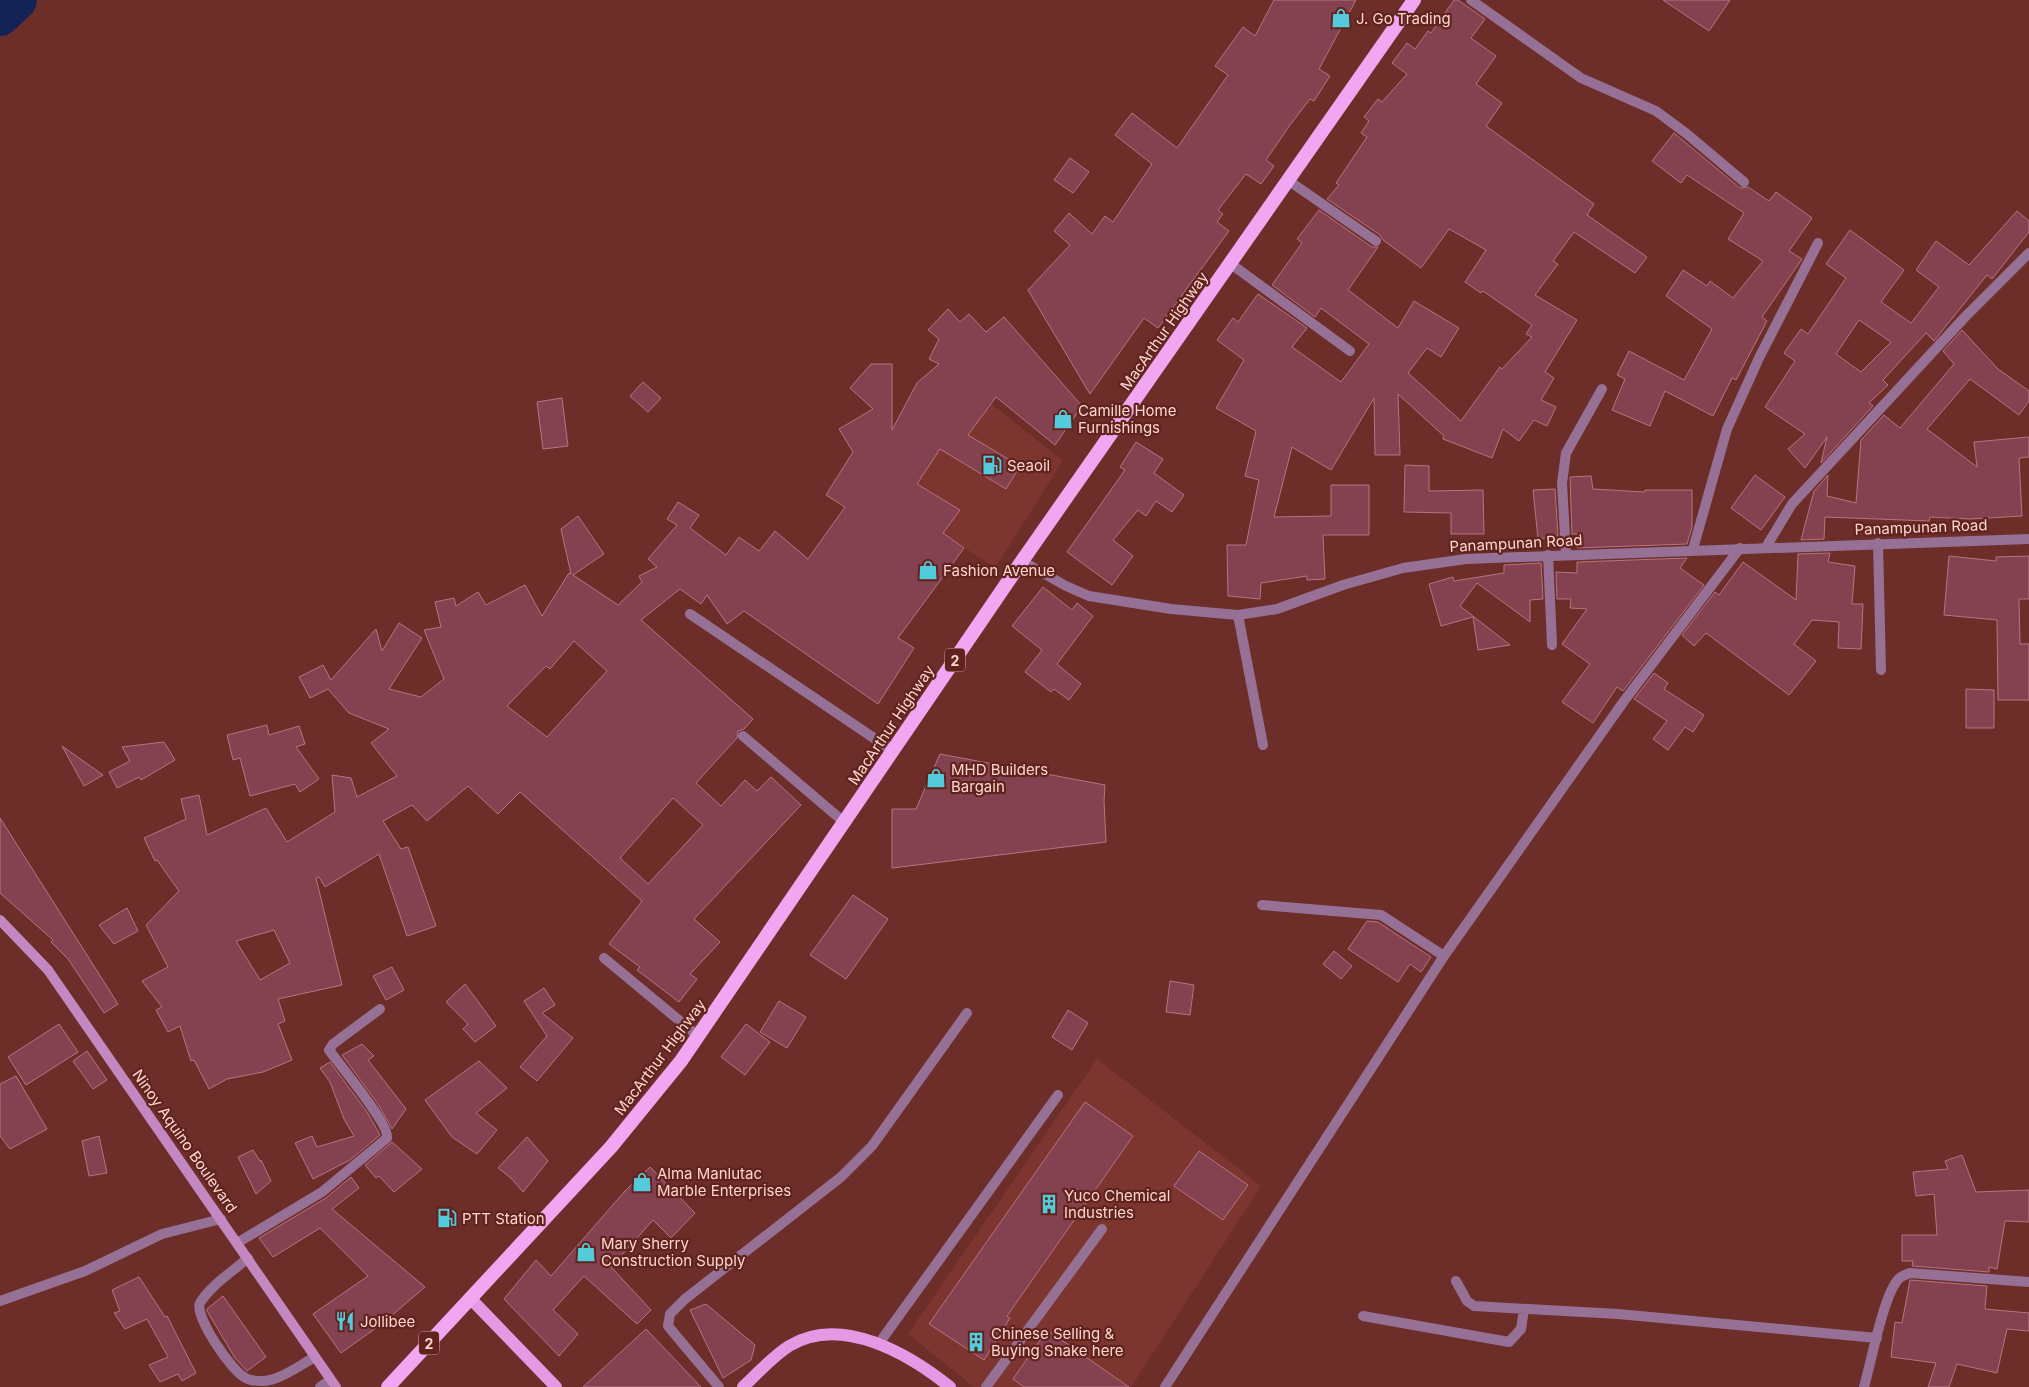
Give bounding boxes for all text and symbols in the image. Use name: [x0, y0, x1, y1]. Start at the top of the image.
shop icon: J. Go Trading: [1330, 7, 1352, 29]
place label: J. Go Trading: [1356, 9, 1451, 28]
street label: MacArthur Highway: [1116, 268, 1212, 394]
place label: Camille Home Furnishings: [1078, 401, 1176, 437]
shop icon: Camille Home Furnishings: [1052, 408, 1074, 430]
fuel station icon: Seaoil: [981, 454, 1003, 476]
place label: Seaoil: [1007, 456, 1050, 475]
street label: Panampunan Road: [1854, 515, 1988, 539]
street label: Panampunan Road: [1449, 530, 1583, 556]
shop icon: Fashion Avenue: [917, 559, 939, 581]
place label: Fashion Avenue: [943, 561, 1055, 580]
road number: 2: [945, 648, 965, 672]
street label: MacArthur Highway: [844, 661, 938, 789]
place label: MHD Builders Bargain: [951, 760, 1048, 796]
shop icon: MHD Builders Bargain: [925, 767, 947, 789]
street label: MacArthur Highway: [610, 995, 710, 1119]
street label: Ninoy Aquino Boulevard: [128, 1066, 242, 1216]
place label: Alma Manlutac Marble Enterprises: [657, 1164, 791, 1200]
shop icon: Alma Manlutac Marble Enterprises: [631, 1171, 653, 1193]
place label: Yuco Chemical Industries: [1064, 1186, 1170, 1222]
building icon: Yuco Chemical Industries: [1038, 1193, 1060, 1215]
fuel station icon: PTT Station: [436, 1207, 458, 1229]
place label: PTT Station: [462, 1209, 545, 1228]
place label: Mary Sherry Construction Supply: [601, 1234, 746, 1270]
shop icon: Mary Sherry Construction Supply: [575, 1241, 597, 1263]
restaurant icon: Jollibee: [334, 1310, 356, 1332]
place label: Jollibee: [360, 1312, 415, 1331]
place label: Chinese Selling & Buying Snake here: [991, 1324, 1124, 1360]
building icon: Chinese Selling & Buying Snake here: [965, 1331, 987, 1353]
road number: 2: [419, 1332, 439, 1355]

